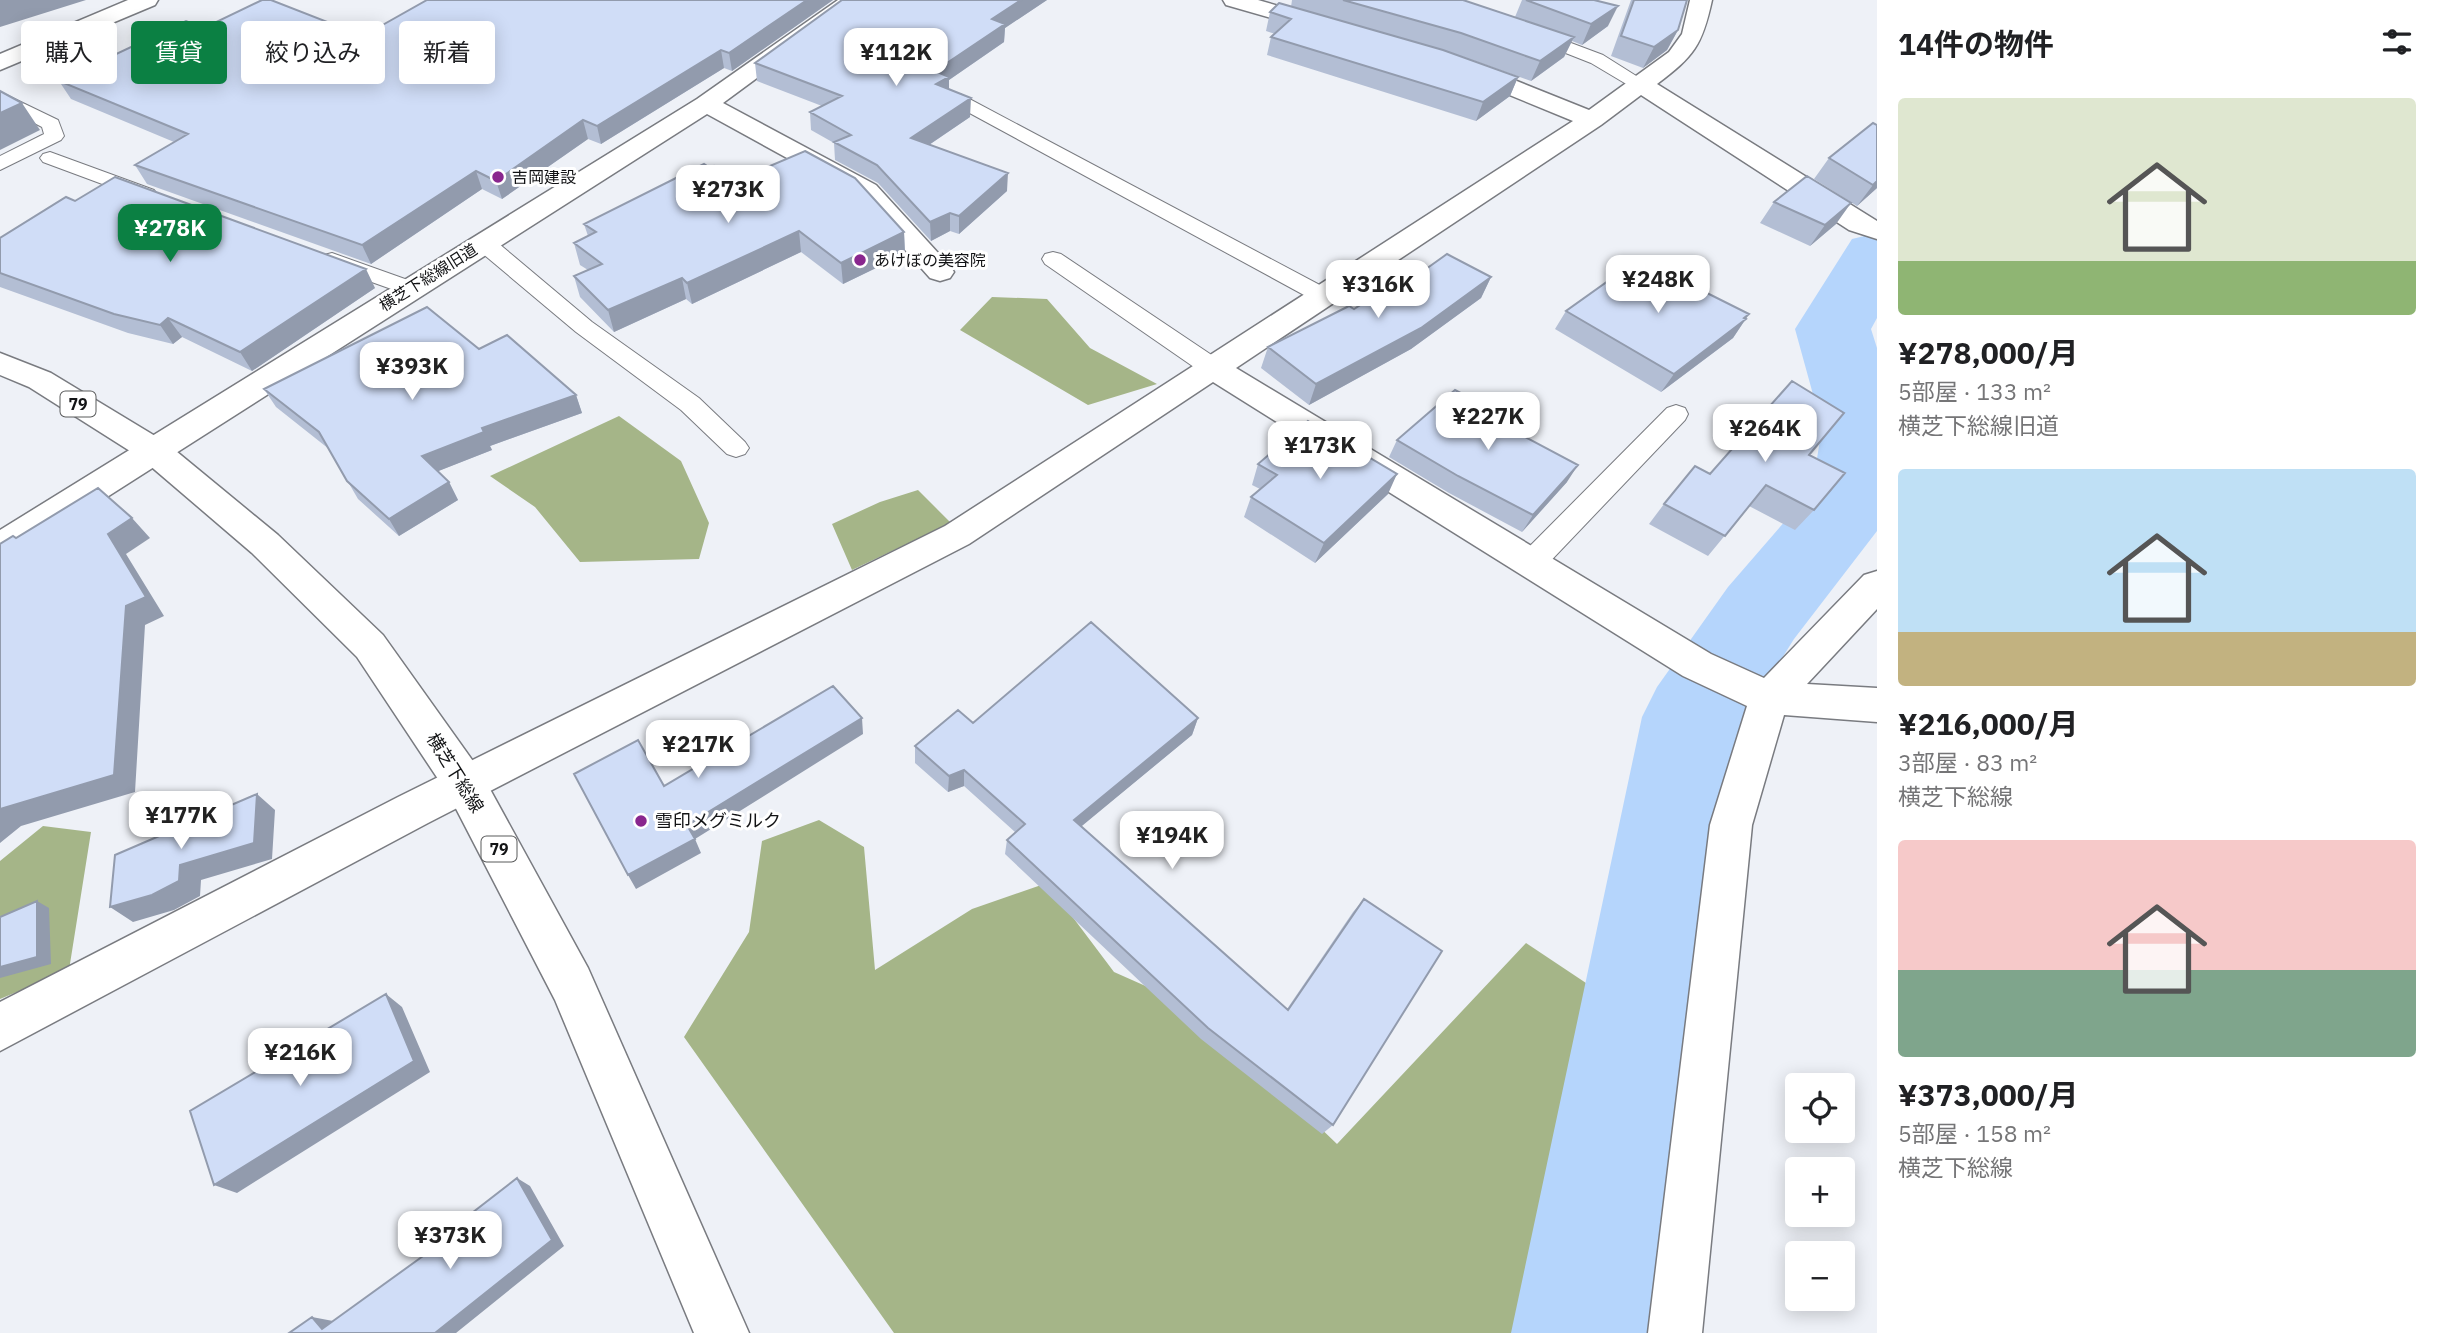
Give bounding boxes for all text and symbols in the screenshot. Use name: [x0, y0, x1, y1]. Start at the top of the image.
chip: 購入: [21, 21, 117, 84]
chip: 賃貸: [131, 21, 227, 84]
chip: 絞り込み: [241, 21, 385, 84]
chip: 新着: [399, 21, 495, 84]
icon: filters: [2378, 23, 2416, 61]
text: 14件の物件: [1898, 24, 2054, 63]
pin: ¥112K: [847, 28, 945, 88]
text: ¥112K: [860, 36, 932, 66]
icon: home: [2094, 144, 2220, 270]
pin: ¥273K: [679, 166, 777, 225]
place label: 吉岡建設: [512, 167, 576, 187]
marker: 吉岡建設: [490, 169, 506, 185]
text: ¥273K: [692, 173, 764, 203]
pin: ¥278K: [121, 204, 219, 264]
text: ¥278K: [134, 212, 206, 242]
street label: 横芝下総線旧道: [375, 239, 481, 315]
place label: あけぼの美容院: [874, 250, 986, 270]
marker: あけぼの美容院: [852, 252, 868, 268]
pin: ¥248K: [1609, 256, 1707, 315]
pin: ¥316K: [1329, 260, 1427, 320]
text: ¥248K: [1622, 263, 1694, 293]
text: ¥316K: [1342, 268, 1414, 298]
text: ¥278,000/月: [1898, 333, 2079, 372]
pin: ¥393K: [363, 342, 461, 402]
text: ¥393K: [376, 350, 448, 380]
text: 5部屋 · 133 m²: [1898, 376, 2051, 406]
road number: 79: [60, 392, 96, 416]
pin: ¥227K: [1439, 392, 1537, 452]
text: ¥227K: [1452, 400, 1524, 430]
pin: ¥264K: [1716, 405, 1814, 464]
text: 横芝下総線旧道: [1898, 410, 2059, 440]
text: ¥264K: [1729, 412, 1801, 442]
pin: ¥173K: [1271, 421, 1369, 481]
text: ¥173K: [1284, 429, 1356, 459]
icon: home: [2094, 515, 2220, 641]
text: ¥216,000/月: [1898, 704, 2079, 743]
pin: ¥217K: [649, 720, 747, 780]
street label: 横芝下総線: [422, 728, 489, 817]
text: ¥217K: [662, 728, 734, 758]
text: 3部屋 · 83 m²: [1898, 747, 2037, 777]
text: 横芝下総線: [1898, 781, 2013, 811]
pin: ¥177K: [132, 792, 230, 851]
text: ¥177K: [145, 799, 217, 829]
place label: 雪印メグミルク: [655, 809, 781, 832]
pin: ¥194K: [1123, 812, 1221, 871]
marker: 雪印メグミルク: [633, 813, 649, 829]
text: ¥194K: [1136, 819, 1208, 849]
road number: 79: [482, 836, 516, 862]
icon: home: [2094, 886, 2220, 1012]
pin: ¥216K: [251, 1028, 349, 1088]
text: ¥216K: [264, 1036, 336, 1066]
map controls: [1785, 1073, 1855, 1311]
button: locate: [1785, 1073, 1855, 1143]
text: ¥373,000/月: [1898, 1075, 2079, 1114]
text: 5部屋 · 158 m²: [1898, 1118, 2051, 1148]
text: 横芝下総線: [1898, 1152, 2013, 1182]
button: +: [1785, 1157, 1855, 1227]
pin: ¥373K: [401, 1212, 499, 1271]
text: ¥373K: [414, 1219, 486, 1249]
button: −: [1785, 1241, 1855, 1311]

